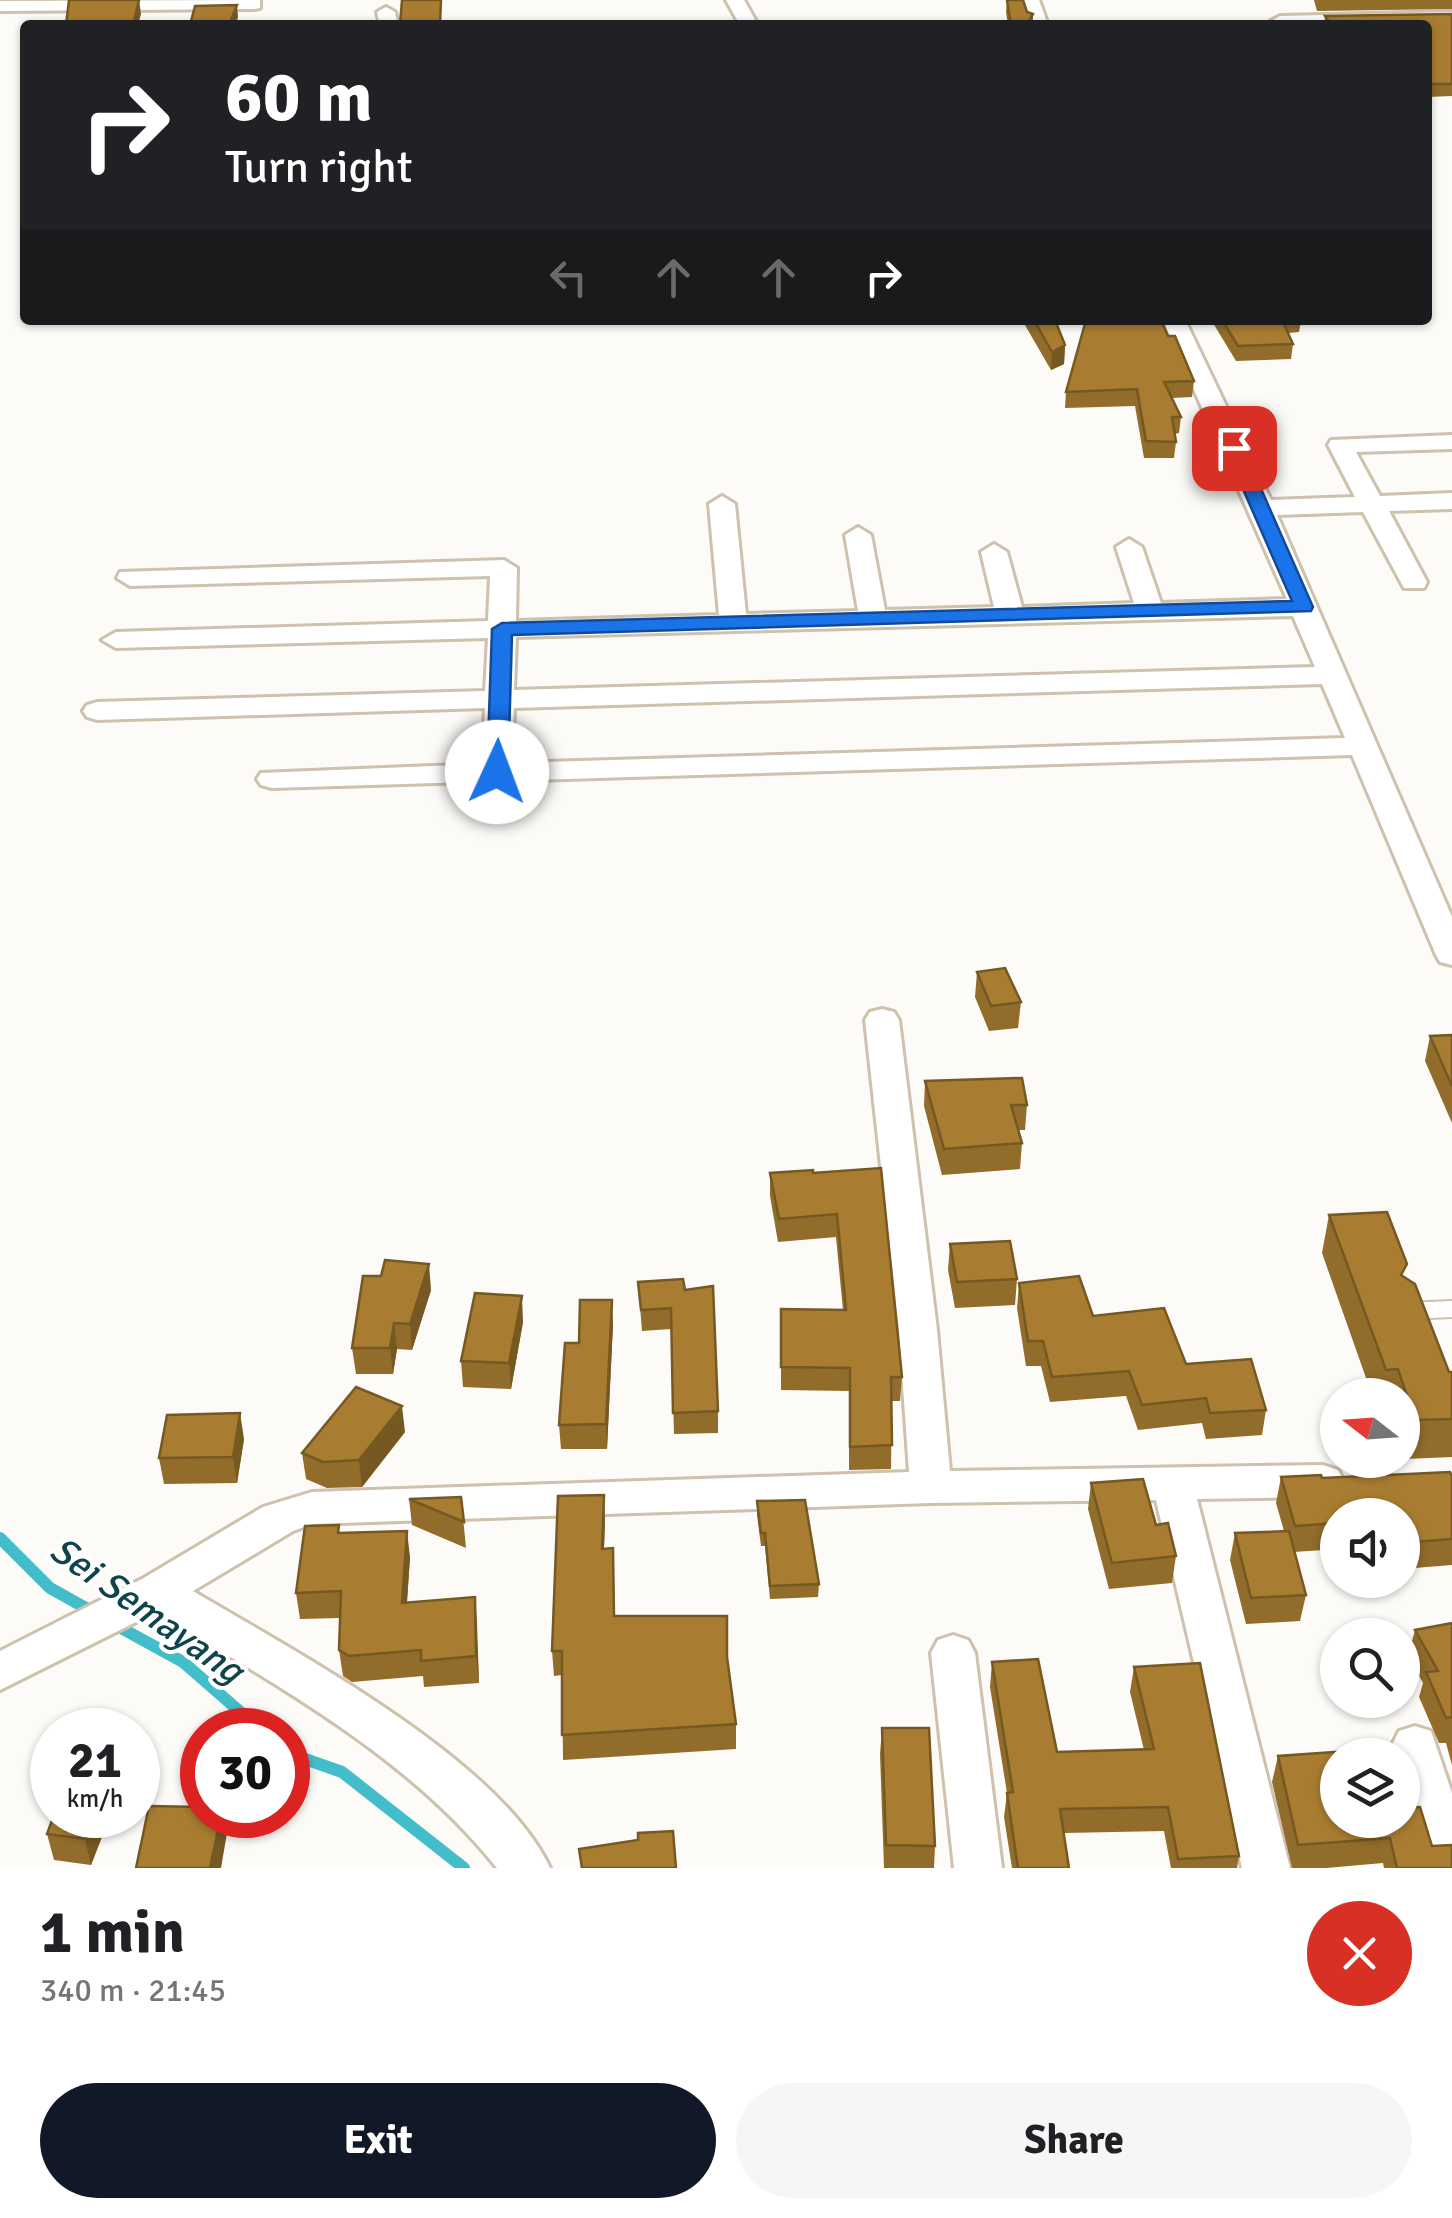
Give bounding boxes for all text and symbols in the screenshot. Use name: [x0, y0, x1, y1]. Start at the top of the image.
text: 60 m: [225, 54, 373, 140]
icon: right: [60, 60, 190, 190]
text: Turn right: [225, 140, 413, 195]
icon: left: [541, 250, 596, 305]
icon: ahead: [646, 250, 701, 305]
icon: ahead: [751, 250, 806, 305]
icon: right: [856, 250, 911, 305]
pin: [1192, 406, 1277, 491]
icon: arrive: [1207, 421, 1262, 476]
position arrow: [445, 720, 549, 824]
north arrow: [1320, 1378, 1420, 1478]
map controls: [1320, 1378, 1420, 1838]
button: sound: [1320, 1498, 1420, 1598]
water label: Sei Semayang: [41, 1526, 255, 1696]
button: search: [1320, 1618, 1420, 1718]
speed limit sign: 30: [180, 1708, 310, 1838]
text: 21: [68, 1730, 122, 1792]
button: layers: [1320, 1738, 1420, 1838]
text: km/h: [67, 1783, 123, 1814]
text: 1 min: [40, 1896, 185, 1970]
button: close: [1307, 1901, 1412, 2006]
text: 340 m · 21:45: [40, 1971, 226, 2010]
button: Exit: [40, 2083, 716, 2198]
button: Share: [736, 2083, 1412, 2198]

